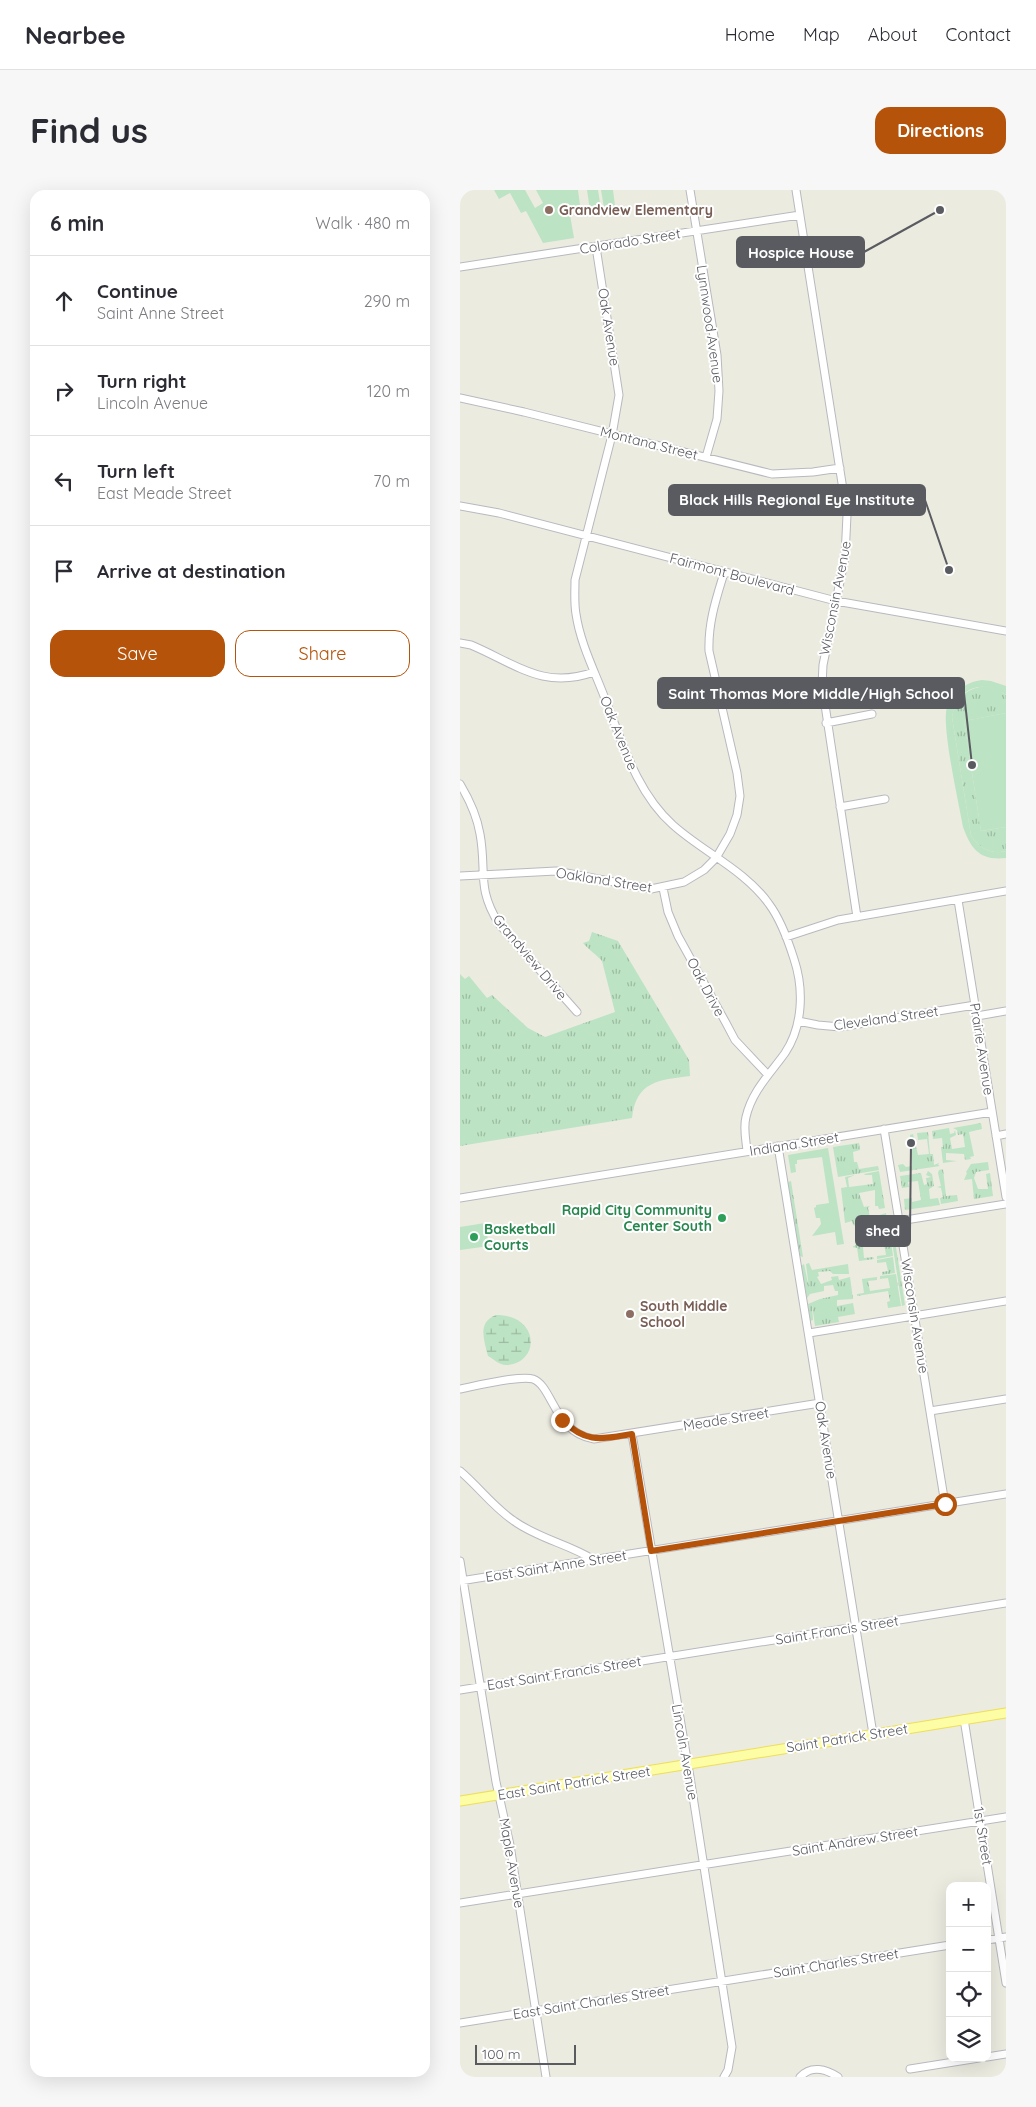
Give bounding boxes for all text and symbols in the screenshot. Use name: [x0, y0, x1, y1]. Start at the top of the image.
text: Nearbee: [25, 20, 126, 50]
text: Home: [725, 23, 775, 46]
text: Map: [803, 23, 840, 46]
text: About: [868, 23, 918, 46]
text: Contact: [946, 23, 1011, 46]
button: Directions: [875, 107, 1006, 154]
text: Find us: [30, 108, 148, 152]
place label: Grandview Elementary: [559, 201, 713, 219]
marker: Grandview Elementary: [543, 204, 555, 216]
text: 6 min: [50, 210, 104, 236]
text: Walk · 480 m: [315, 213, 410, 233]
street label: Colorado Street: [578, 224, 682, 258]
callout: Hospice House: [737, 237, 864, 267]
text: Hospice House: [748, 243, 854, 262]
street label: Lynnwood Avenue: [693, 264, 727, 384]
text: Continue: [97, 279, 178, 303]
icon: ahead: [50, 287, 78, 315]
street label: Oak Avenue: [594, 287, 624, 367]
text: 290 m: [364, 291, 410, 311]
text: Saint Anne Street: [97, 303, 224, 323]
text: Turn right: [97, 369, 186, 393]
icon: right: [50, 377, 78, 405]
text: 120 m: [367, 381, 410, 401]
text: Lincoln Avenue: [97, 393, 208, 413]
street label: Montana Street: [598, 422, 700, 464]
text: Turn left: [97, 459, 175, 483]
icon: left: [50, 467, 78, 495]
text: 70 m: [373, 471, 410, 491]
text: East Meade Street: [97, 483, 232, 503]
callout: Black Hills Regional Eye Institute: [669, 485, 925, 515]
text: Black Hills Regional Eye Institute: [679, 490, 915, 509]
street label: Wisconsin Avenue: [815, 539, 855, 657]
street label: Fairmont Boulevard: [668, 549, 796, 599]
icon: arrive: [50, 557, 78, 585]
text: Arrive at destination: [97, 559, 286, 583]
button: Save: [50, 630, 225, 677]
button: Share: [235, 630, 410, 677]
callout: Saint Thomas More Middle/High School: [658, 678, 964, 708]
text: Saint Thomas More Middle/High School: [668, 684, 954, 703]
street label: Oak Avenue: [596, 693, 642, 773]
street label: Oakland Street: [555, 864, 654, 897]
street label: Grandview Drive: [489, 910, 571, 1004]
street label: Oak Drive: [683, 954, 729, 1020]
street label: Cleveland Street: [832, 1002, 940, 1034]
street label: Prairie Avenue: [966, 1002, 998, 1096]
street label: Indiana Street: [748, 1128, 840, 1160]
place label: Rapid City Community Center South: [562, 1201, 712, 1235]
marker: Rapid City Community Center South: [716, 1212, 728, 1224]
callout: shed: [856, 1216, 910, 1246]
place label: Basketball Courts: [484, 1220, 556, 1254]
text: shed: [866, 1221, 900, 1240]
marker: Basketball Courts: [468, 1231, 480, 1243]
street label: Wisconsin Avenue: [897, 1257, 933, 1375]
place label: South Middle School: [640, 1297, 727, 1331]
marker: South Middle School: [624, 1308, 636, 1320]
street label: Oak Avenue: [811, 1400, 841, 1480]
street label: Meade Street: [682, 1403, 770, 1435]
route end: [551, 1409, 574, 1432]
route start: [934, 1493, 957, 1516]
street label: East Saint Anne Street: [484, 1546, 628, 1586]
street label: Saint Francis Street: [774, 1611, 900, 1649]
street label: East Saint Francis Street: [486, 1652, 643, 1694]
street label: Lincoln Avenue: [668, 1703, 702, 1802]
street label: Saint Patrick Street: [785, 1719, 909, 1756]
street label: East Saint Patrick Street: [496, 1762, 652, 1804]
street label: 1st Street: [970, 1806, 997, 1867]
street label: Maple Avenue: [495, 1817, 529, 1910]
street label: Saint Andrew Street: [791, 1822, 919, 1860]
map controls: [946, 1882, 991, 2062]
button: +: [946, 1882, 991, 1927]
button: −: [946, 1927, 991, 1972]
street label: Saint Charles Street: [772, 1944, 900, 1982]
button: locate: [946, 1972, 991, 2017]
street label: East Saint Charles Street: [511, 1981, 671, 2023]
button: layers: [946, 2017, 991, 2062]
scale bar: [475, 2042, 576, 2065]
text: 100 m: [482, 2045, 520, 2063]

